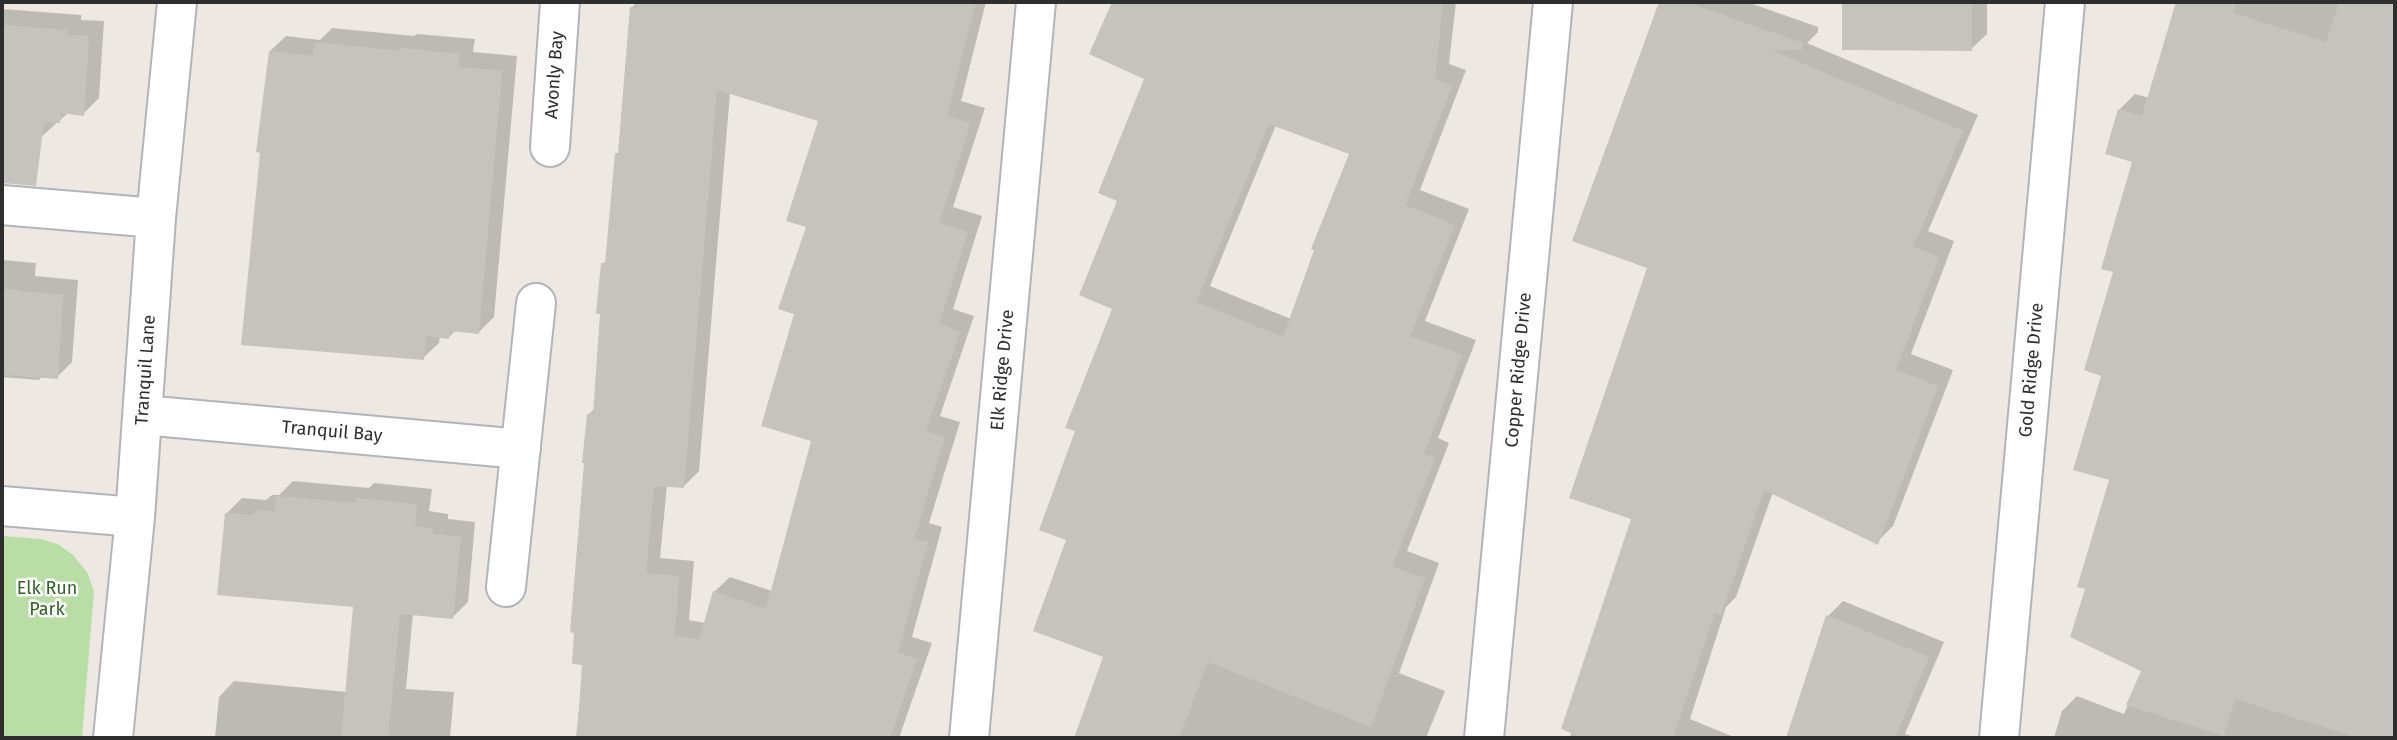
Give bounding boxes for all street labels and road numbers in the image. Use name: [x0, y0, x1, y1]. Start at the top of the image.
street label: Avonly Bay: [541, 30, 569, 120]
street label: Copper Ridge Drive: [1501, 291, 1537, 449]
street label: Gold Ridge Drive: [2015, 302, 2049, 438]
street label: Elk Ridge Drive: [987, 309, 1019, 431]
street label: Tranquil Lane: [131, 314, 161, 426]
street label: Tranquil Bay: [281, 417, 383, 447]

